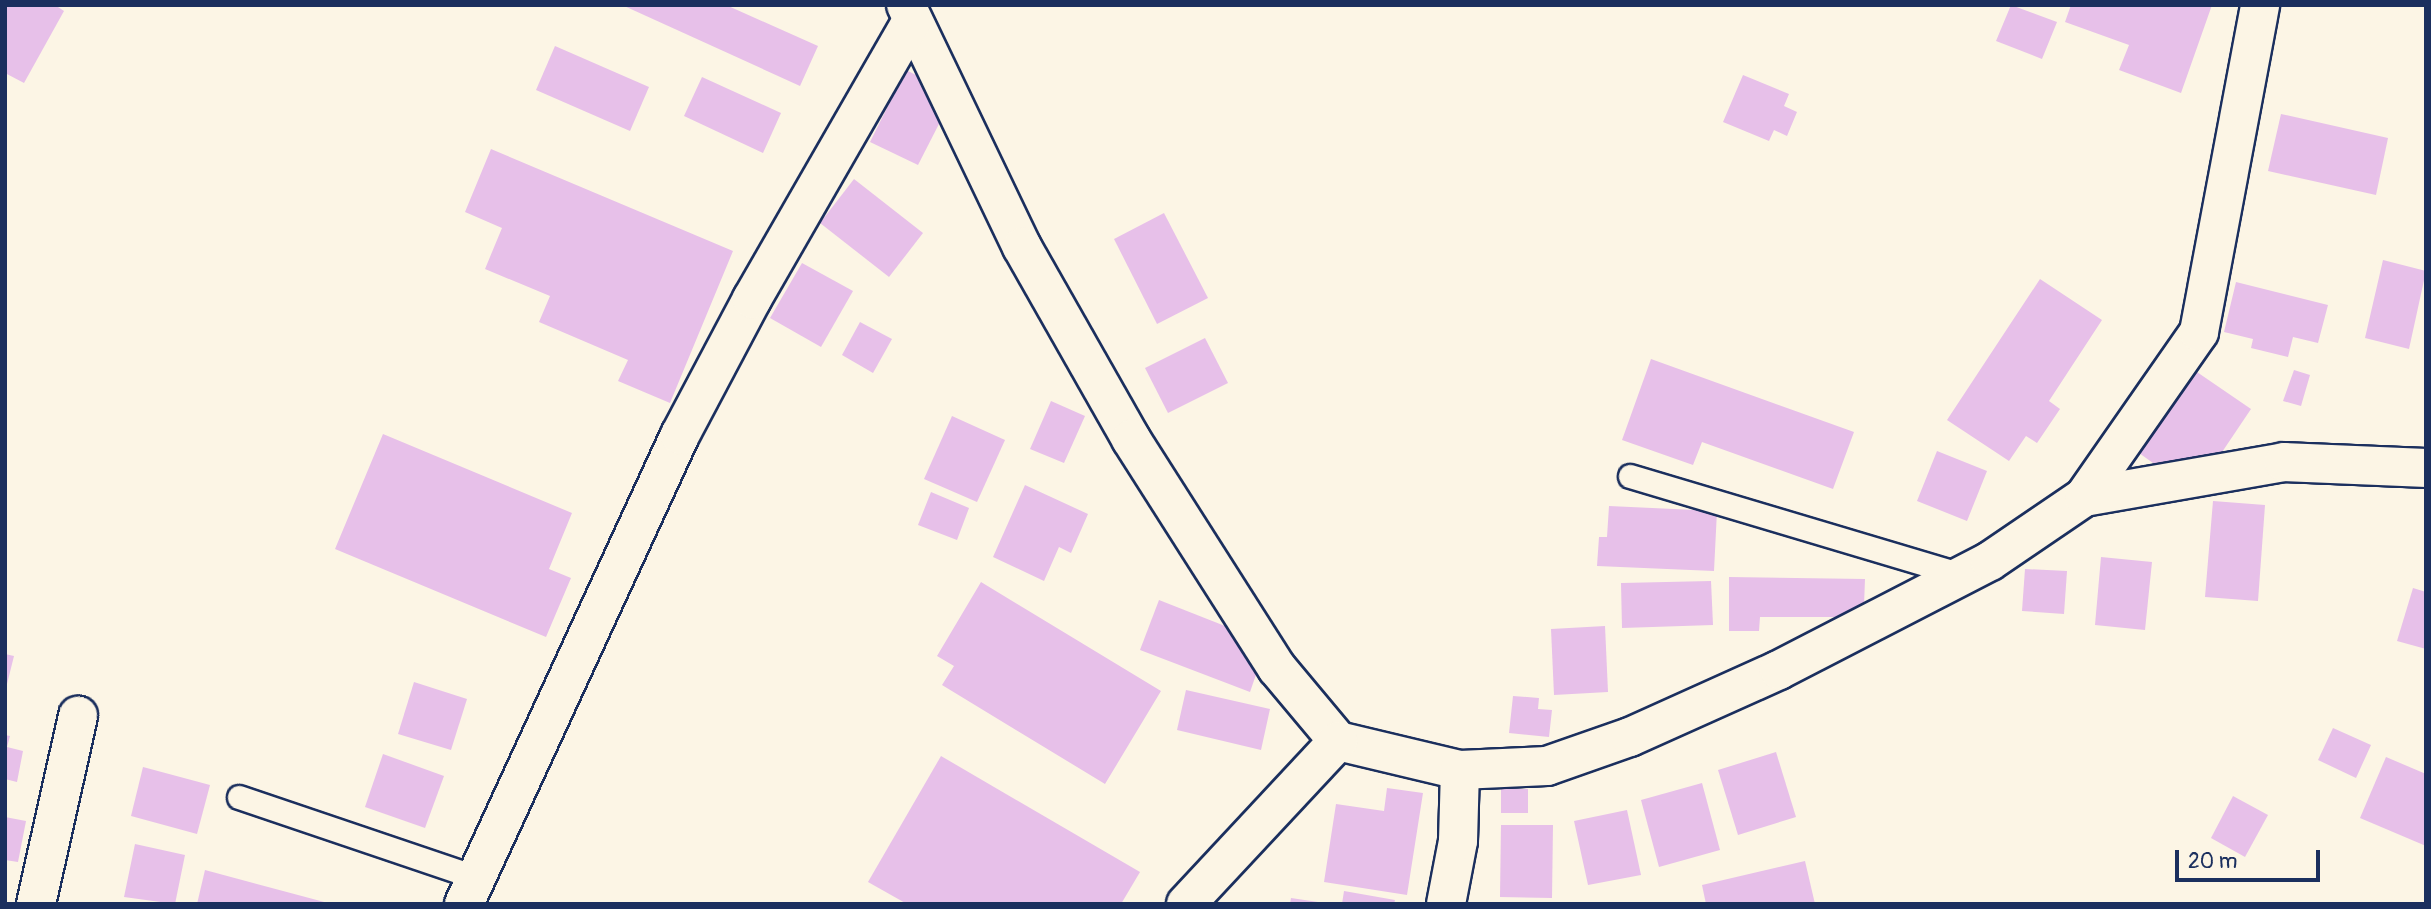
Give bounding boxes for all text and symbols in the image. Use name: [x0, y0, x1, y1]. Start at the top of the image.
scale bar: [2179, 836, 2324, 880]
text: 20 m: [2188, 848, 2237, 875]

